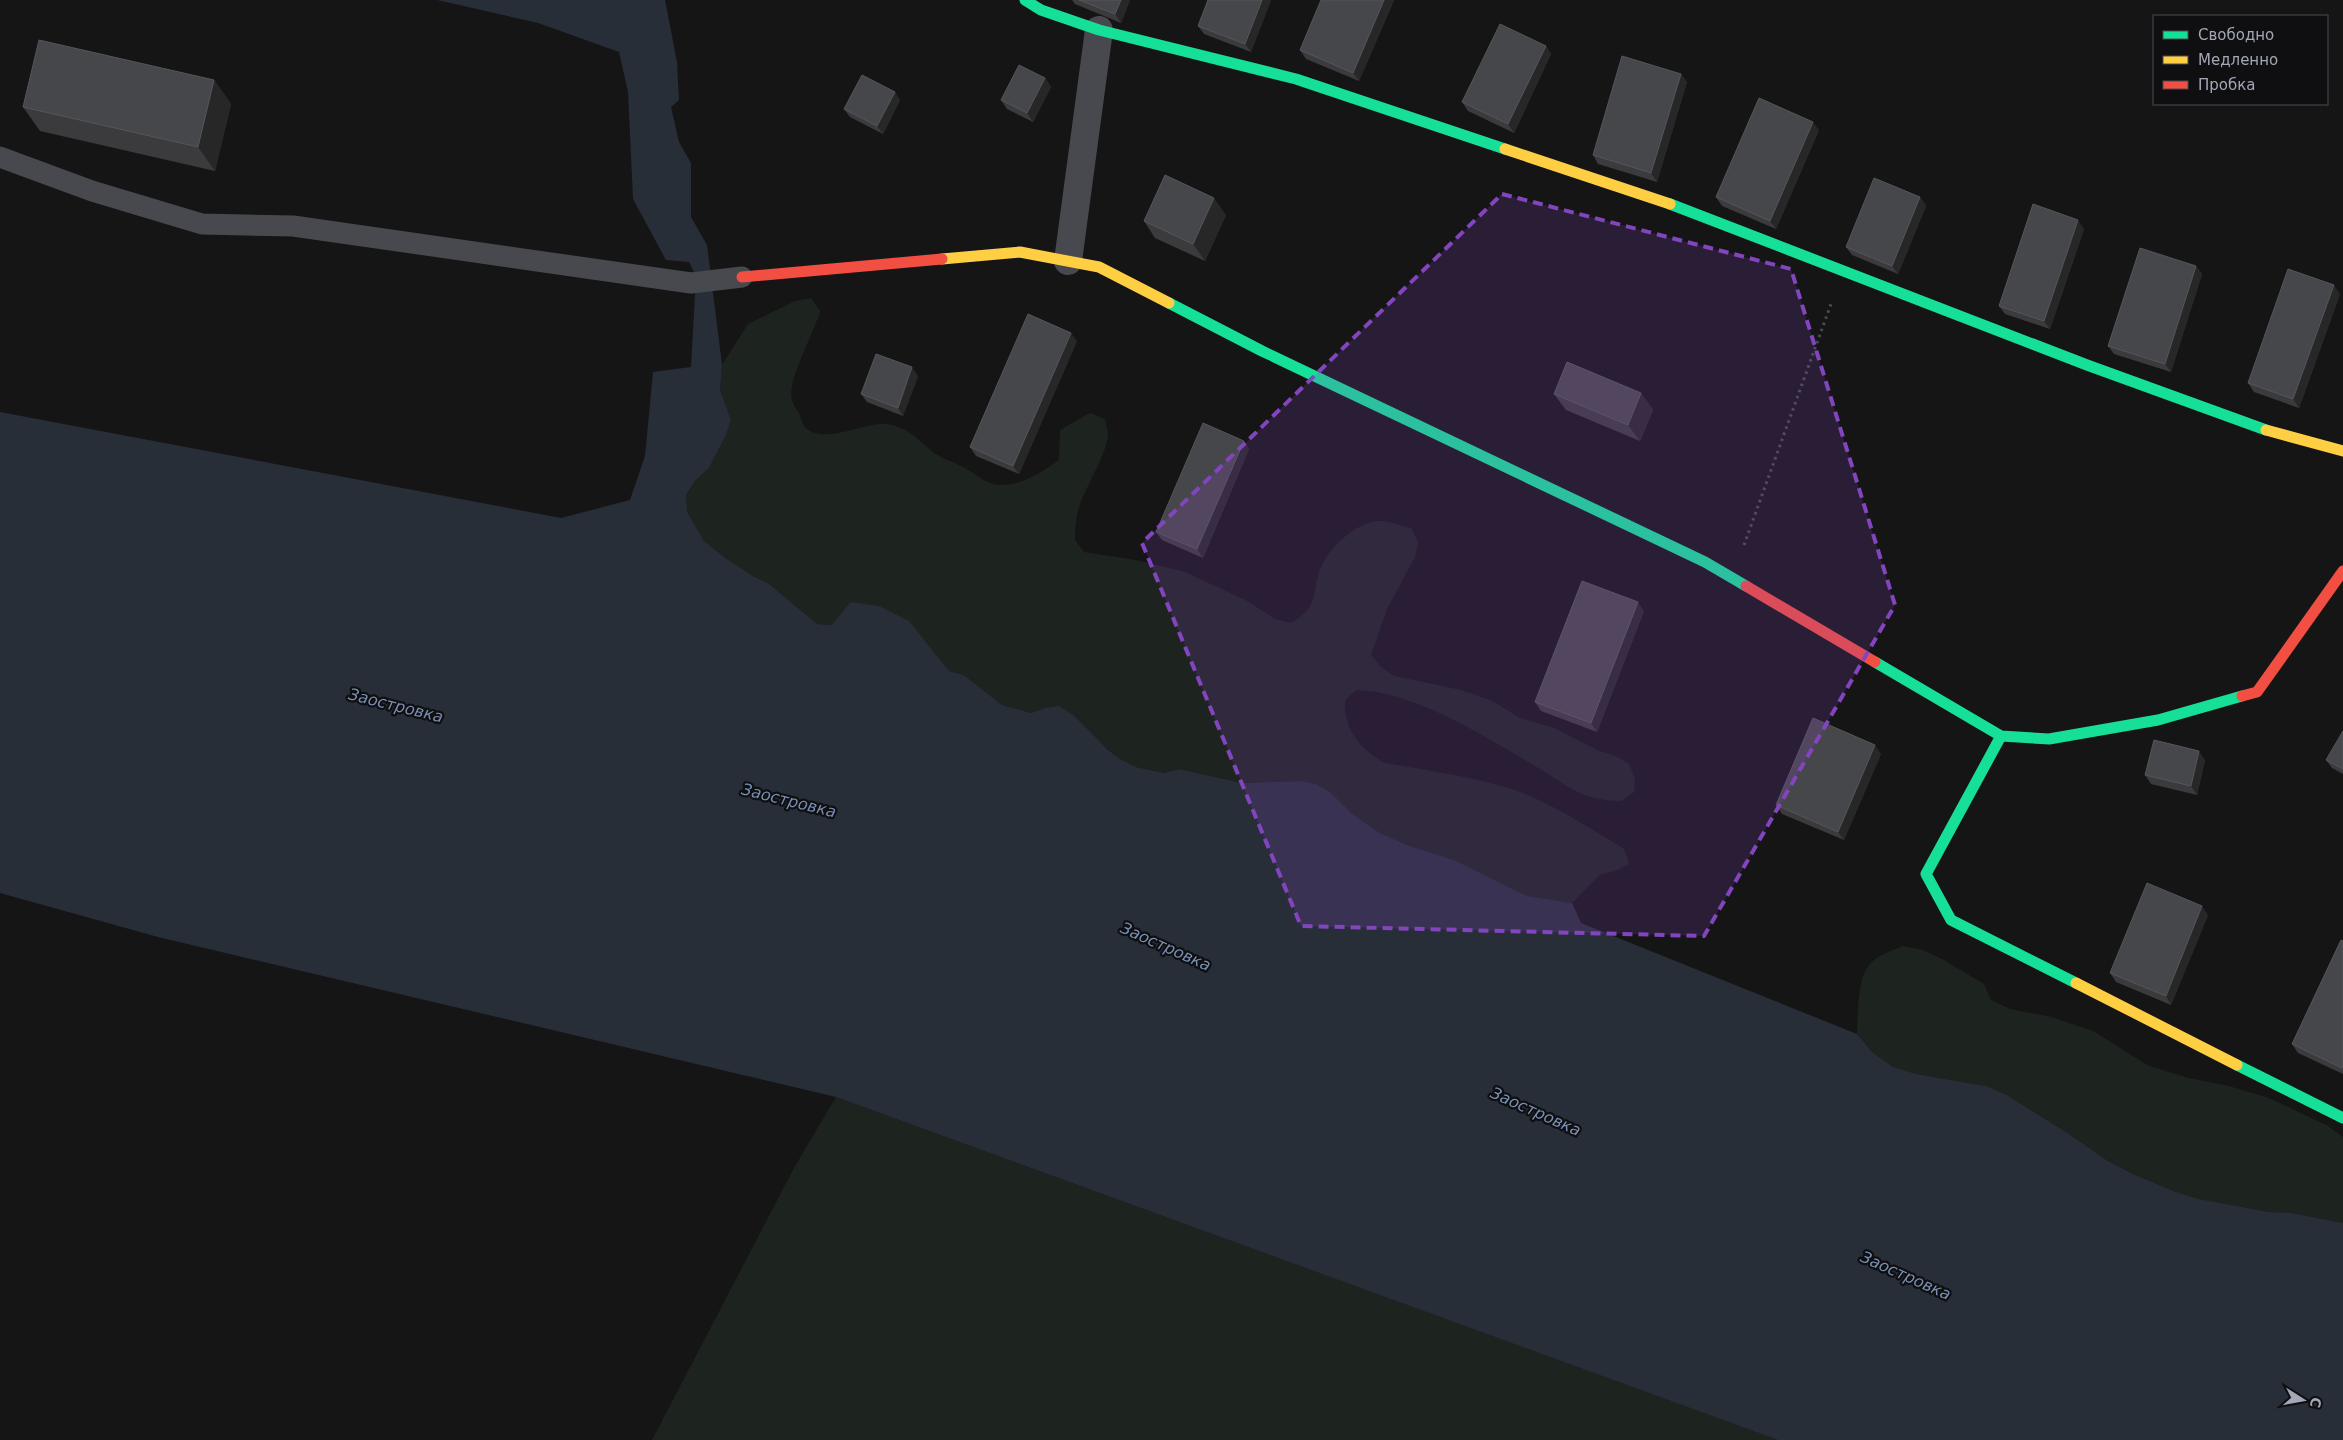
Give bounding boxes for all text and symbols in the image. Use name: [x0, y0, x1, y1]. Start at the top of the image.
legend: [2153, 15, 2328, 105]
text: Свободно: [2198, 26, 2274, 44]
text: Медленно: [2198, 51, 2278, 69]
text: Пробка: [2198, 76, 2255, 94]
water label: Заостровка: [347, 685, 445, 726]
water label: Заостровка: [740, 780, 838, 821]
water label: Заостровка: [1118, 918, 1214, 975]
water label: Заостровка: [1488, 1083, 1584, 1140]
water label: Заостровка: [1858, 1247, 1954, 1304]
north arrow: [2278, 1375, 2328, 1425]
text: С: [2307, 1396, 2325, 1409]

